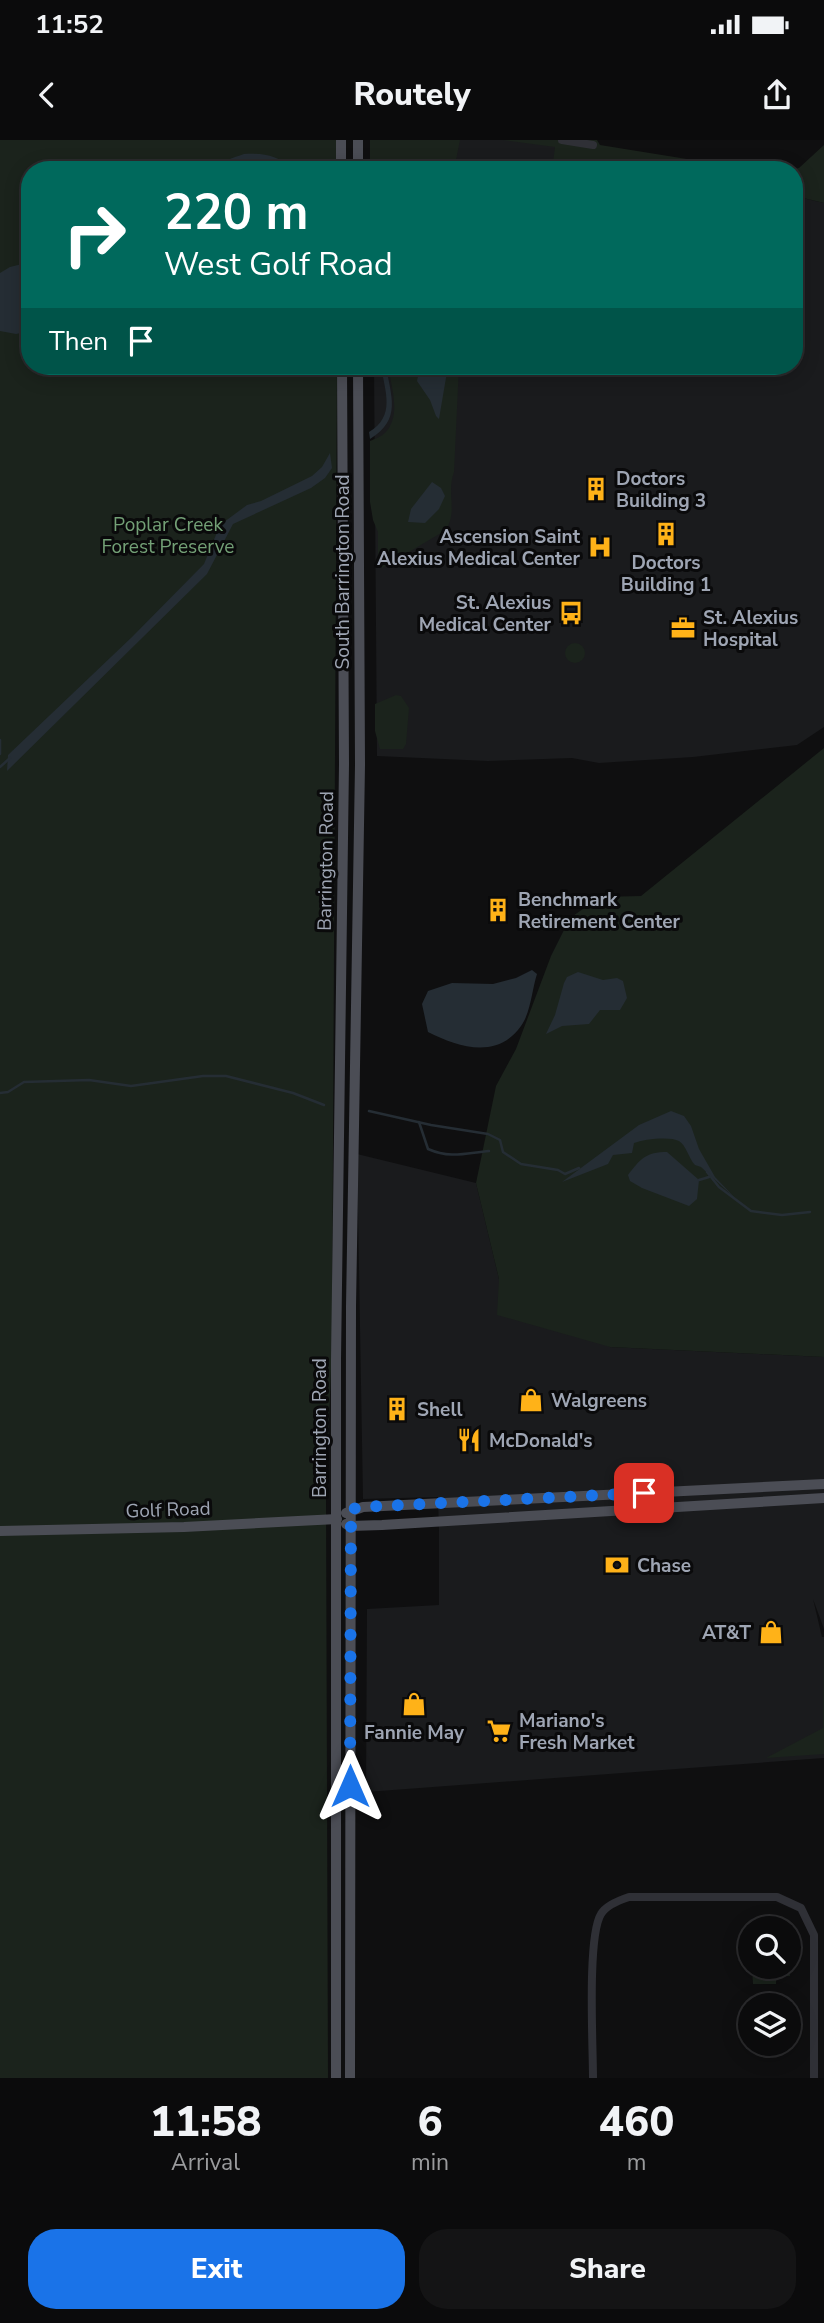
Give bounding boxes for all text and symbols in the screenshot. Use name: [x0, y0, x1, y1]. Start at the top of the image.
text: 11:52: [35, 7, 104, 42]
text: Routely: [353, 73, 471, 116]
icon: back: [28, 76, 66, 114]
icon: share: [758, 76, 796, 114]
text: 220 m: [164, 179, 308, 246]
icon: right: [49, 189, 140, 280]
text: West Golf Road: [164, 243, 393, 286]
icon: arrive: [122, 322, 160, 360]
text: Then: [49, 324, 108, 359]
place label: Doctors Building 3: [616, 466, 706, 514]
street label: South Barrington Road: [330, 474, 356, 670]
building icon: Doctors Building 3: [582, 475, 610, 503]
park label: Poplar Creek Forest Preserve: [102, 512, 234, 560]
building icon: Doctors Building 1: [652, 520, 680, 548]
place label: Ascension Saint Alexius Medical Center: [377, 524, 581, 572]
hospital icon: Ascension Saint Alexius Medical Center: [586, 533, 614, 561]
place label: Doctors Building 1: [621, 550, 711, 598]
place label: St. Alexius Medical Center: [419, 590, 552, 638]
bus stop icon: St. Alexius Medical Center: [557, 599, 585, 627]
place label: St. Alexius Hospital: [703, 605, 798, 653]
office icon: St. Alexius Hospital: [669, 614, 697, 642]
street label: Barrington Road: [312, 791, 340, 931]
place label: Benchmark Retirement Center: [518, 887, 680, 935]
building icon: Benchmark Retirement Center: [484, 896, 512, 924]
street label: Barrington Road: [307, 1358, 333, 1498]
shop icon: Walgreens: [517, 1386, 545, 1414]
place label: Walgreens: [551, 1388, 647, 1414]
building icon: Shell: [383, 1395, 411, 1423]
place label: Shell: [417, 1397, 463, 1423]
restaurant icon: McDonald's: [455, 1426, 483, 1454]
place label: McDonald's: [489, 1428, 593, 1454]
pin: [614, 1463, 674, 1523]
icon: arrive: [625, 1474, 663, 1512]
street label: Golf Road: [125, 1496, 211, 1524]
bank icon: Chase: [603, 1551, 631, 1579]
place label: Chase: [637, 1553, 691, 1579]
shop icon: AT&T: [757, 1618, 785, 1646]
place label: AT&T: [702, 1620, 751, 1646]
shop icon: Fannie May: [400, 1690, 428, 1718]
place label: Mariano's Fresh Market: [519, 1708, 635, 1756]
supermarket icon: Mariano's Fresh Market: [485, 1717, 513, 1745]
place label: Fannie May: [364, 1720, 465, 1746]
position arrow: [313, 1749, 387, 1823]
map controls: [738, 1916, 801, 2056]
button: search: [738, 1916, 801, 1979]
button: layers: [738, 1993, 801, 2056]
text: 11:58: [150, 2094, 261, 2151]
text: 6: [417, 2094, 443, 2151]
text: 460: [599, 2094, 674, 2151]
text: Arrival: [171, 2147, 240, 2178]
text: min: [411, 2147, 449, 2178]
text: m: [627, 2147, 646, 2178]
button: Exit: [28, 2229, 405, 2309]
button: Share: [419, 2229, 796, 2309]

